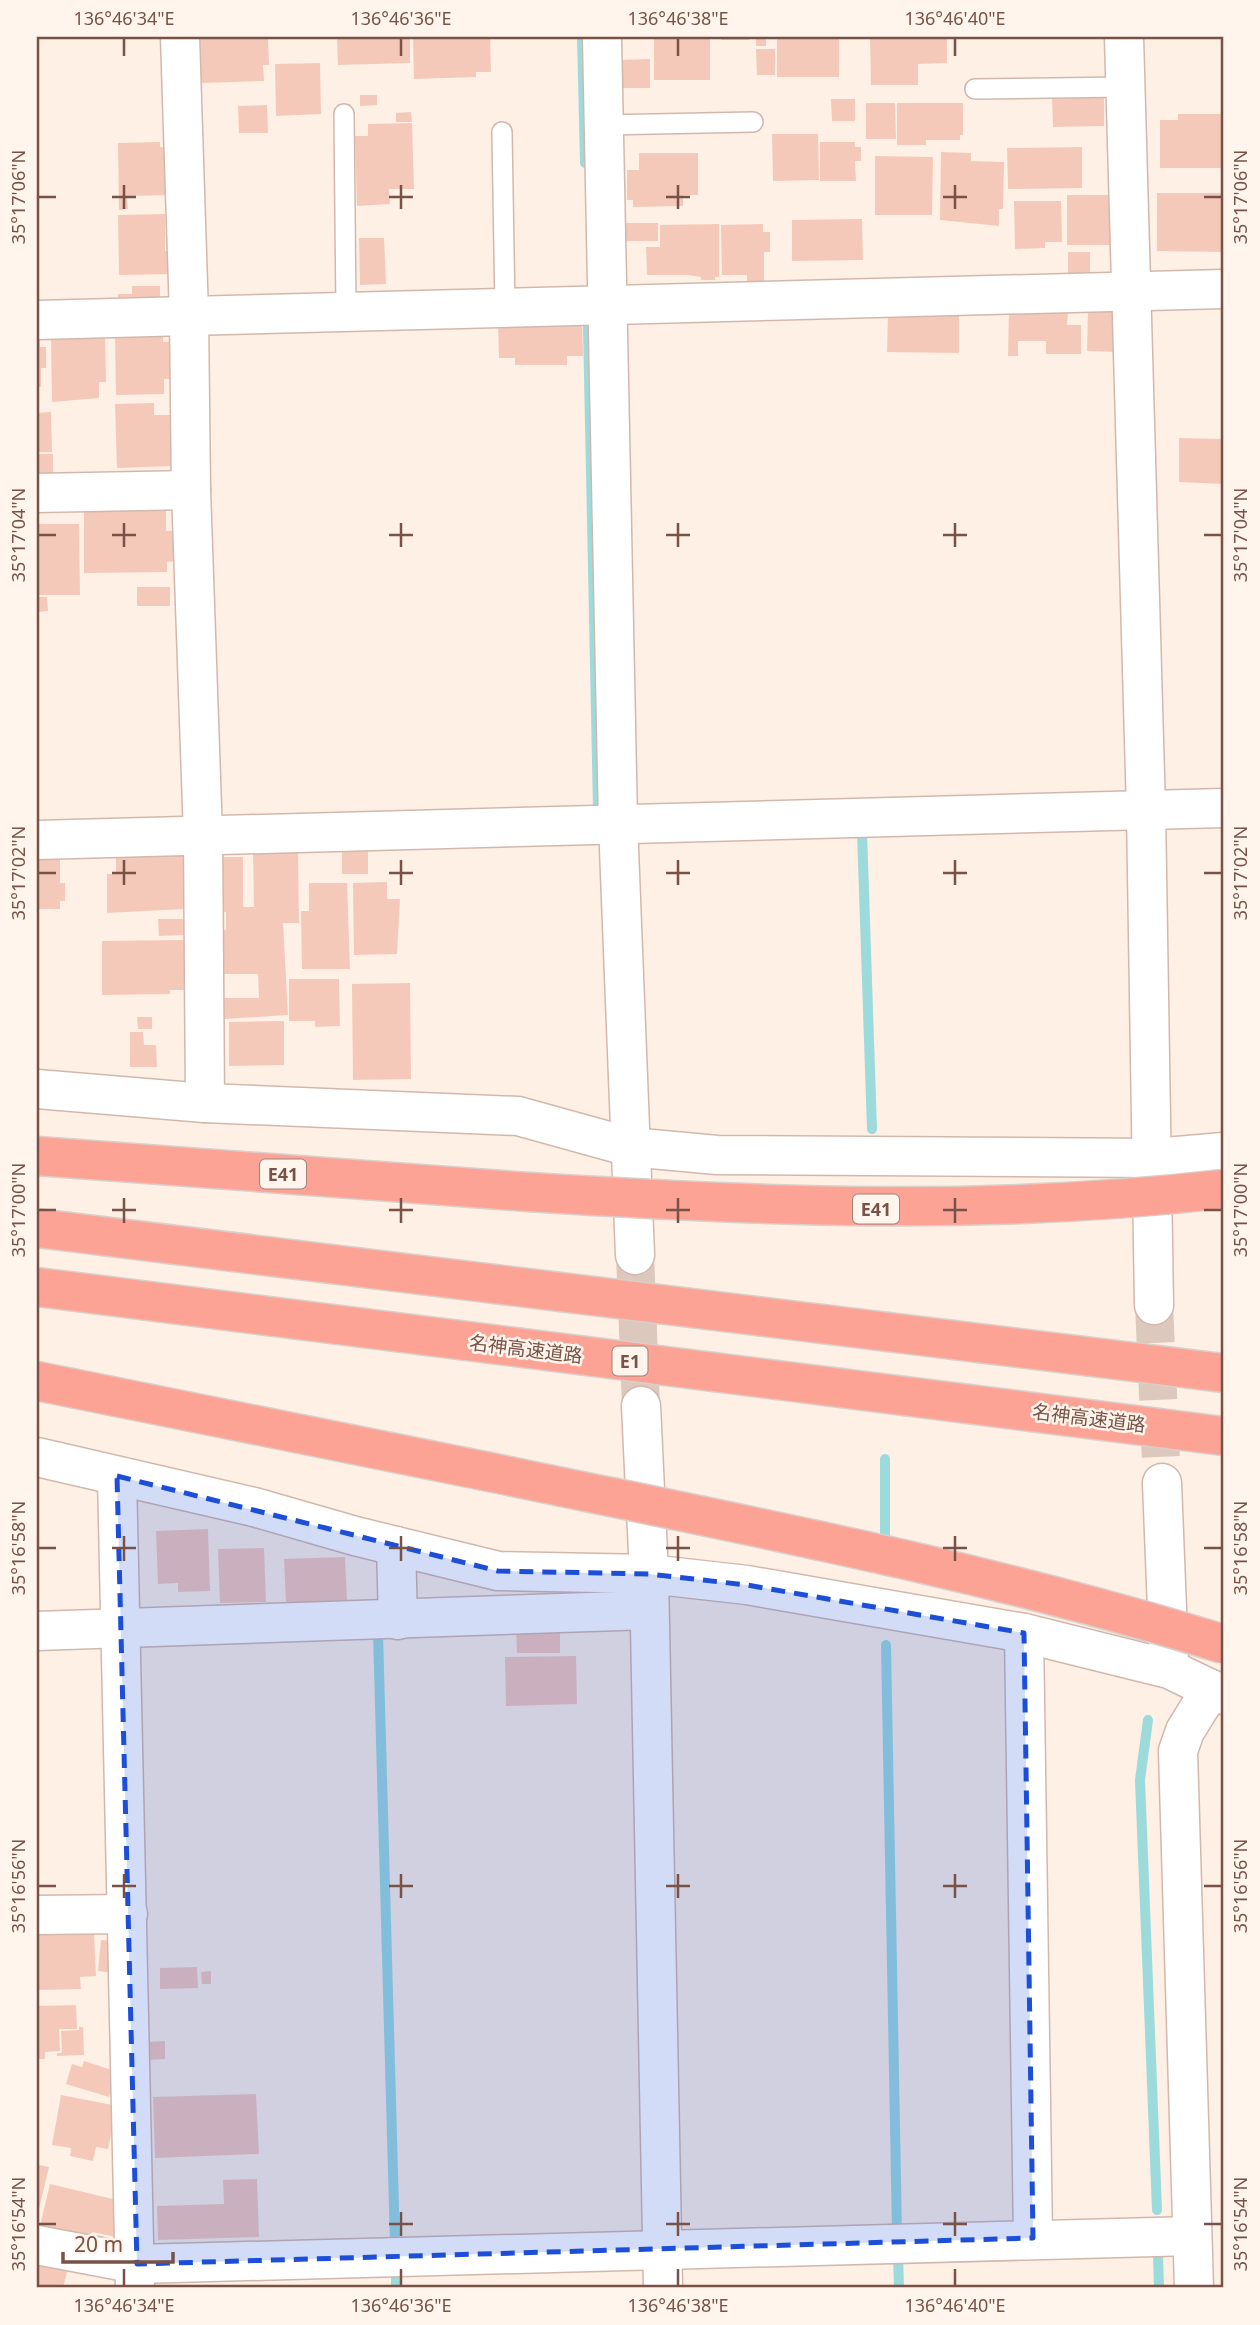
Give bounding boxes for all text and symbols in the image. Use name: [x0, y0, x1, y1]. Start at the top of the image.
text: 136°46'34"E: [73, 6, 175, 30]
text: 136°46'36"E: [350, 6, 452, 30]
text: 136°46'38"E: [627, 6, 729, 30]
text: 136°46'40"E: [904, 6, 1006, 30]
text: 35°17'06"N: [6, 150, 30, 244]
text: 35°17'06"N: [1228, 150, 1252, 244]
text: 35°17'04"N: [6, 488, 30, 582]
text: 35°17'04"N: [1228, 488, 1252, 582]
text: 35°17'02"N: [6, 826, 30, 920]
text: 35°17'02"N: [1228, 826, 1252, 920]
road number: E41: [260, 1160, 306, 1189]
text: 35°17'00"N: [6, 1163, 30, 1257]
text: 35°17'00"N: [1228, 1163, 1252, 1257]
road number: E41: [853, 1194, 899, 1224]
street label: 名神高速道路: [468, 1329, 584, 1369]
road number: E1: [612, 1346, 648, 1376]
street label: 名神高速道路: [1031, 1398, 1147, 1438]
text: 35°16'58"N: [6, 1501, 30, 1595]
text: 35°16'58"N: [1228, 1501, 1252, 1595]
text: 35°16'56"N: [6, 1839, 30, 1933]
text: 35°16'56"N: [1228, 1839, 1252, 1933]
text: 35°16'54"N: [6, 2177, 30, 2271]
text: 35°16'54"N: [1228, 2177, 1252, 2271]
scale bar: [63, 2220, 173, 2264]
text: 20 m: [74, 2230, 123, 2258]
text: 136°46'34"E: [73, 2293, 175, 2317]
text: 136°46'36"E: [350, 2293, 452, 2317]
text: 136°46'38"E: [627, 2293, 729, 2317]
text: 136°46'40"E: [904, 2293, 1006, 2317]

